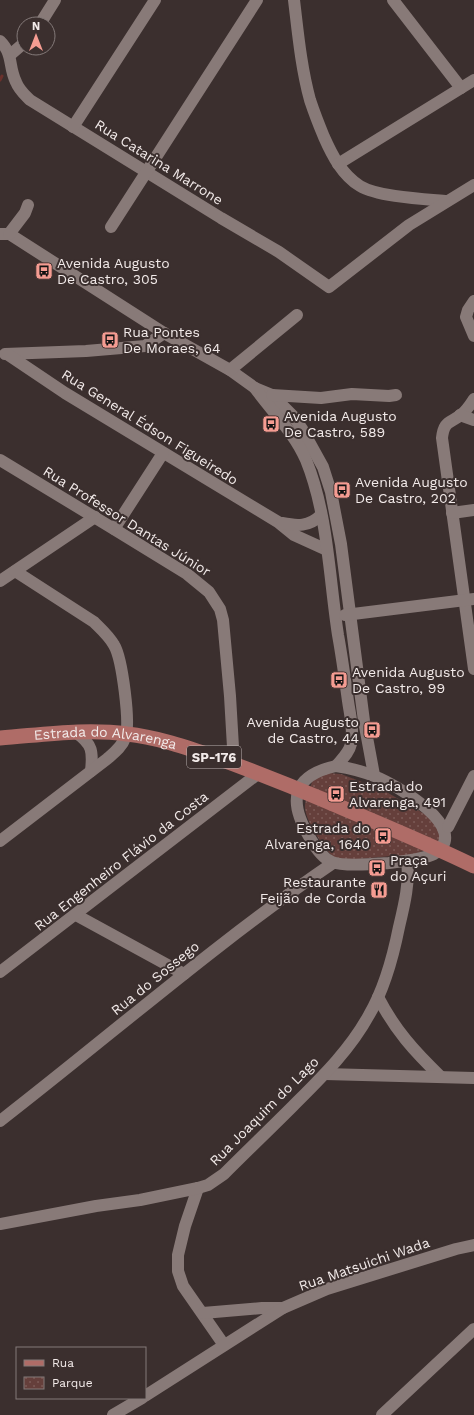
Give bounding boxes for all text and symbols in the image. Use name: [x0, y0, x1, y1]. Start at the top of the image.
north arrow: [16, 16, 56, 56]
text: N: [32, 20, 40, 33]
street label: Rua Catarina Marrone: [92, 116, 226, 208]
place label: Avenida Augusto De Castro, 305: [57, 255, 170, 287]
bus stop icon: Avenida Augusto De Castro, 305: [34, 261, 54, 281]
place label: Rua Pontes De Moraes, 64: [123, 324, 221, 356]
bus stop icon: Rua Pontes De Moraes, 64: [100, 330, 120, 350]
street label: Rua General Édson Figueiredo: [59, 366, 241, 488]
place label: Avenida Augusto De Castro, 589: [284, 408, 397, 440]
bus stop icon: Avenida Augusto De Castro, 589: [261, 414, 281, 434]
street label: Rua Professor Dantas Júnior: [40, 463, 214, 579]
place label: Avenida Augusto De Castro, 202: [355, 474, 468, 506]
bus stop icon: Avenida Augusto De Castro, 202: [332, 480, 352, 500]
place label: Avenida Augusto De Castro, 99: [352, 664, 465, 696]
bus stop icon: Avenida Augusto De Castro, 99: [329, 670, 349, 690]
place label: Avenida Augusto de Castro, 44: [246, 714, 359, 746]
bus stop icon: Avenida Augusto de Castro, 44: [362, 720, 382, 740]
street label: Estrada do Alvarenga: [33, 724, 179, 752]
road number: SP-176: [187, 746, 241, 768]
place label: Estrada do Alvarenga, 491: [349, 778, 446, 810]
bus stop icon: Estrada do Alvarenga, 491: [326, 784, 346, 804]
street label: Rua Engenheiro Flávio da Costa: [31, 788, 211, 934]
place label: Estrada do Alvarenga, 1640: [265, 820, 370, 852]
bus stop icon: Estrada do Alvarenga, 1640: [373, 826, 393, 846]
place label: Praça do Açuri: [390, 852, 446, 884]
bus stop icon: Praça do Açuri: [367, 858, 387, 878]
place label: Restaurante Feijão de Corda: [260, 874, 366, 906]
restaurant icon: Restaurante Feijão de Corda: [369, 880, 389, 900]
street label: Rua do Sossego: [108, 938, 202, 1018]
street label: Rua Joaquim do Lago: [206, 1053, 322, 1169]
street label: Rua Matsuichi Wada: [296, 1234, 432, 1294]
legend: [16, 1347, 146, 1399]
text: Rua: [52, 1356, 74, 1370]
text: Parque: [52, 1376, 93, 1390]

